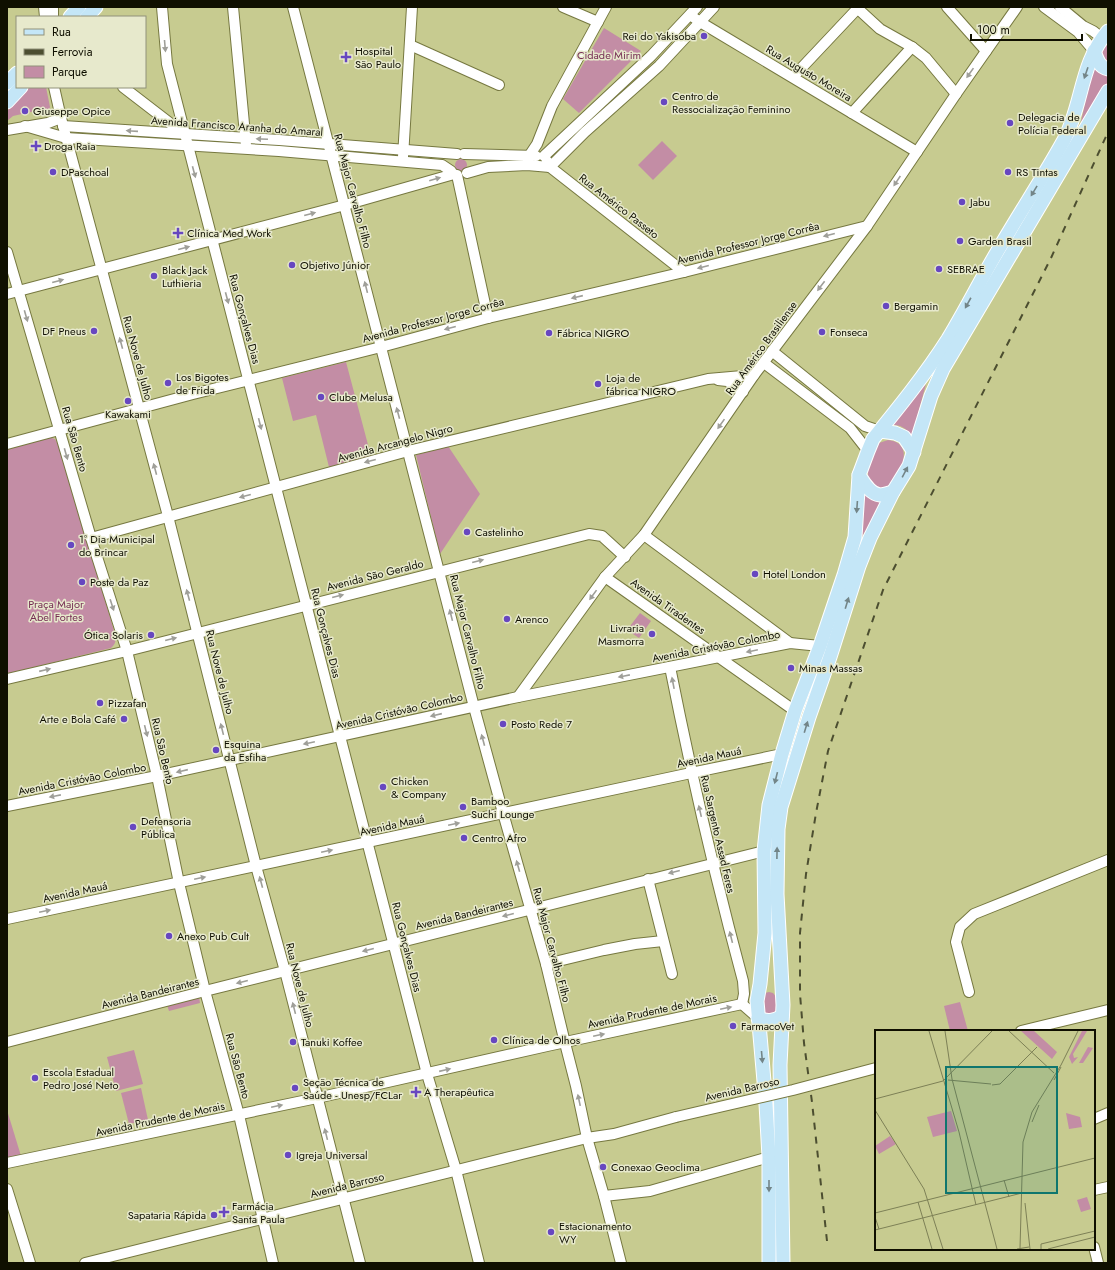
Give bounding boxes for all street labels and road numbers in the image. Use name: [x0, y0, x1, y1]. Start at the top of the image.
street label: Rua Augusto Moreira: [763, 41, 855, 105]
street label: Avenida Francisco Aranha do Amaral: [150, 112, 324, 140]
street label: Rua Major Carvalho Filho: [330, 132, 376, 250]
street label: Rua Américo Passeto: [576, 170, 662, 242]
street label: Avenida Professor Jorge Corrêa: [675, 218, 821, 268]
street label: Rua Gonçalves Dias: [225, 272, 265, 366]
street label: Avenida Professor Jorge Corrêa: [360, 293, 506, 347]
street label: Rua Américo Brasiliense: [721, 297, 801, 398]
street label: Rua Nove de Julho: [119, 314, 157, 402]
street label: Rua São Bento: [58, 404, 92, 474]
street label: Avenida Arcangelo Nigro: [336, 420, 454, 466]
street label: Avenida São Geraldo: [325, 555, 425, 595]
street label: Rua Major Carvalho Filho: [446, 573, 490, 691]
street label: Avenida Tiradentes: [627, 574, 709, 638]
street label: Rua Gonçalves Dias: [307, 586, 345, 680]
street label: Avenida Cristóvão Colombo: [651, 626, 781, 666]
street label: Rua Nove de Julho: [202, 628, 238, 716]
street label: Avenida Cristóvão Colombo: [334, 689, 464, 733]
street label: Rua São Bento: [148, 716, 178, 786]
street label: Avenida Mauá: [675, 742, 743, 772]
street label: Avenida Cristóvão Colombo: [17, 759, 147, 799]
street label: Rua Sargento Assad Feres: [697, 773, 739, 895]
street label: Avenida Mauá: [358, 810, 426, 840]
street label: Avenida Mauá: [41, 877, 109, 907]
street label: Rua Major Carvalho Filho: [529, 886, 575, 1004]
street label: Avenida Bandeirantes: [413, 894, 515, 934]
street label: Rua Gonçalves Dias: [388, 900, 426, 994]
street label: Rua Nove de Julho: [282, 941, 318, 1029]
street label: Avenida Bandeirantes: [99, 973, 201, 1013]
street label: Avenida Prudente de Morais: [586, 989, 719, 1033]
street label: Rua São Bento: [222, 1031, 254, 1101]
street label: Avenida Barroso: [703, 1073, 781, 1105]
street label: Avenida Prudente de Morais: [94, 1097, 227, 1141]
street label: Avenida Barroso: [308, 1168, 386, 1202]

